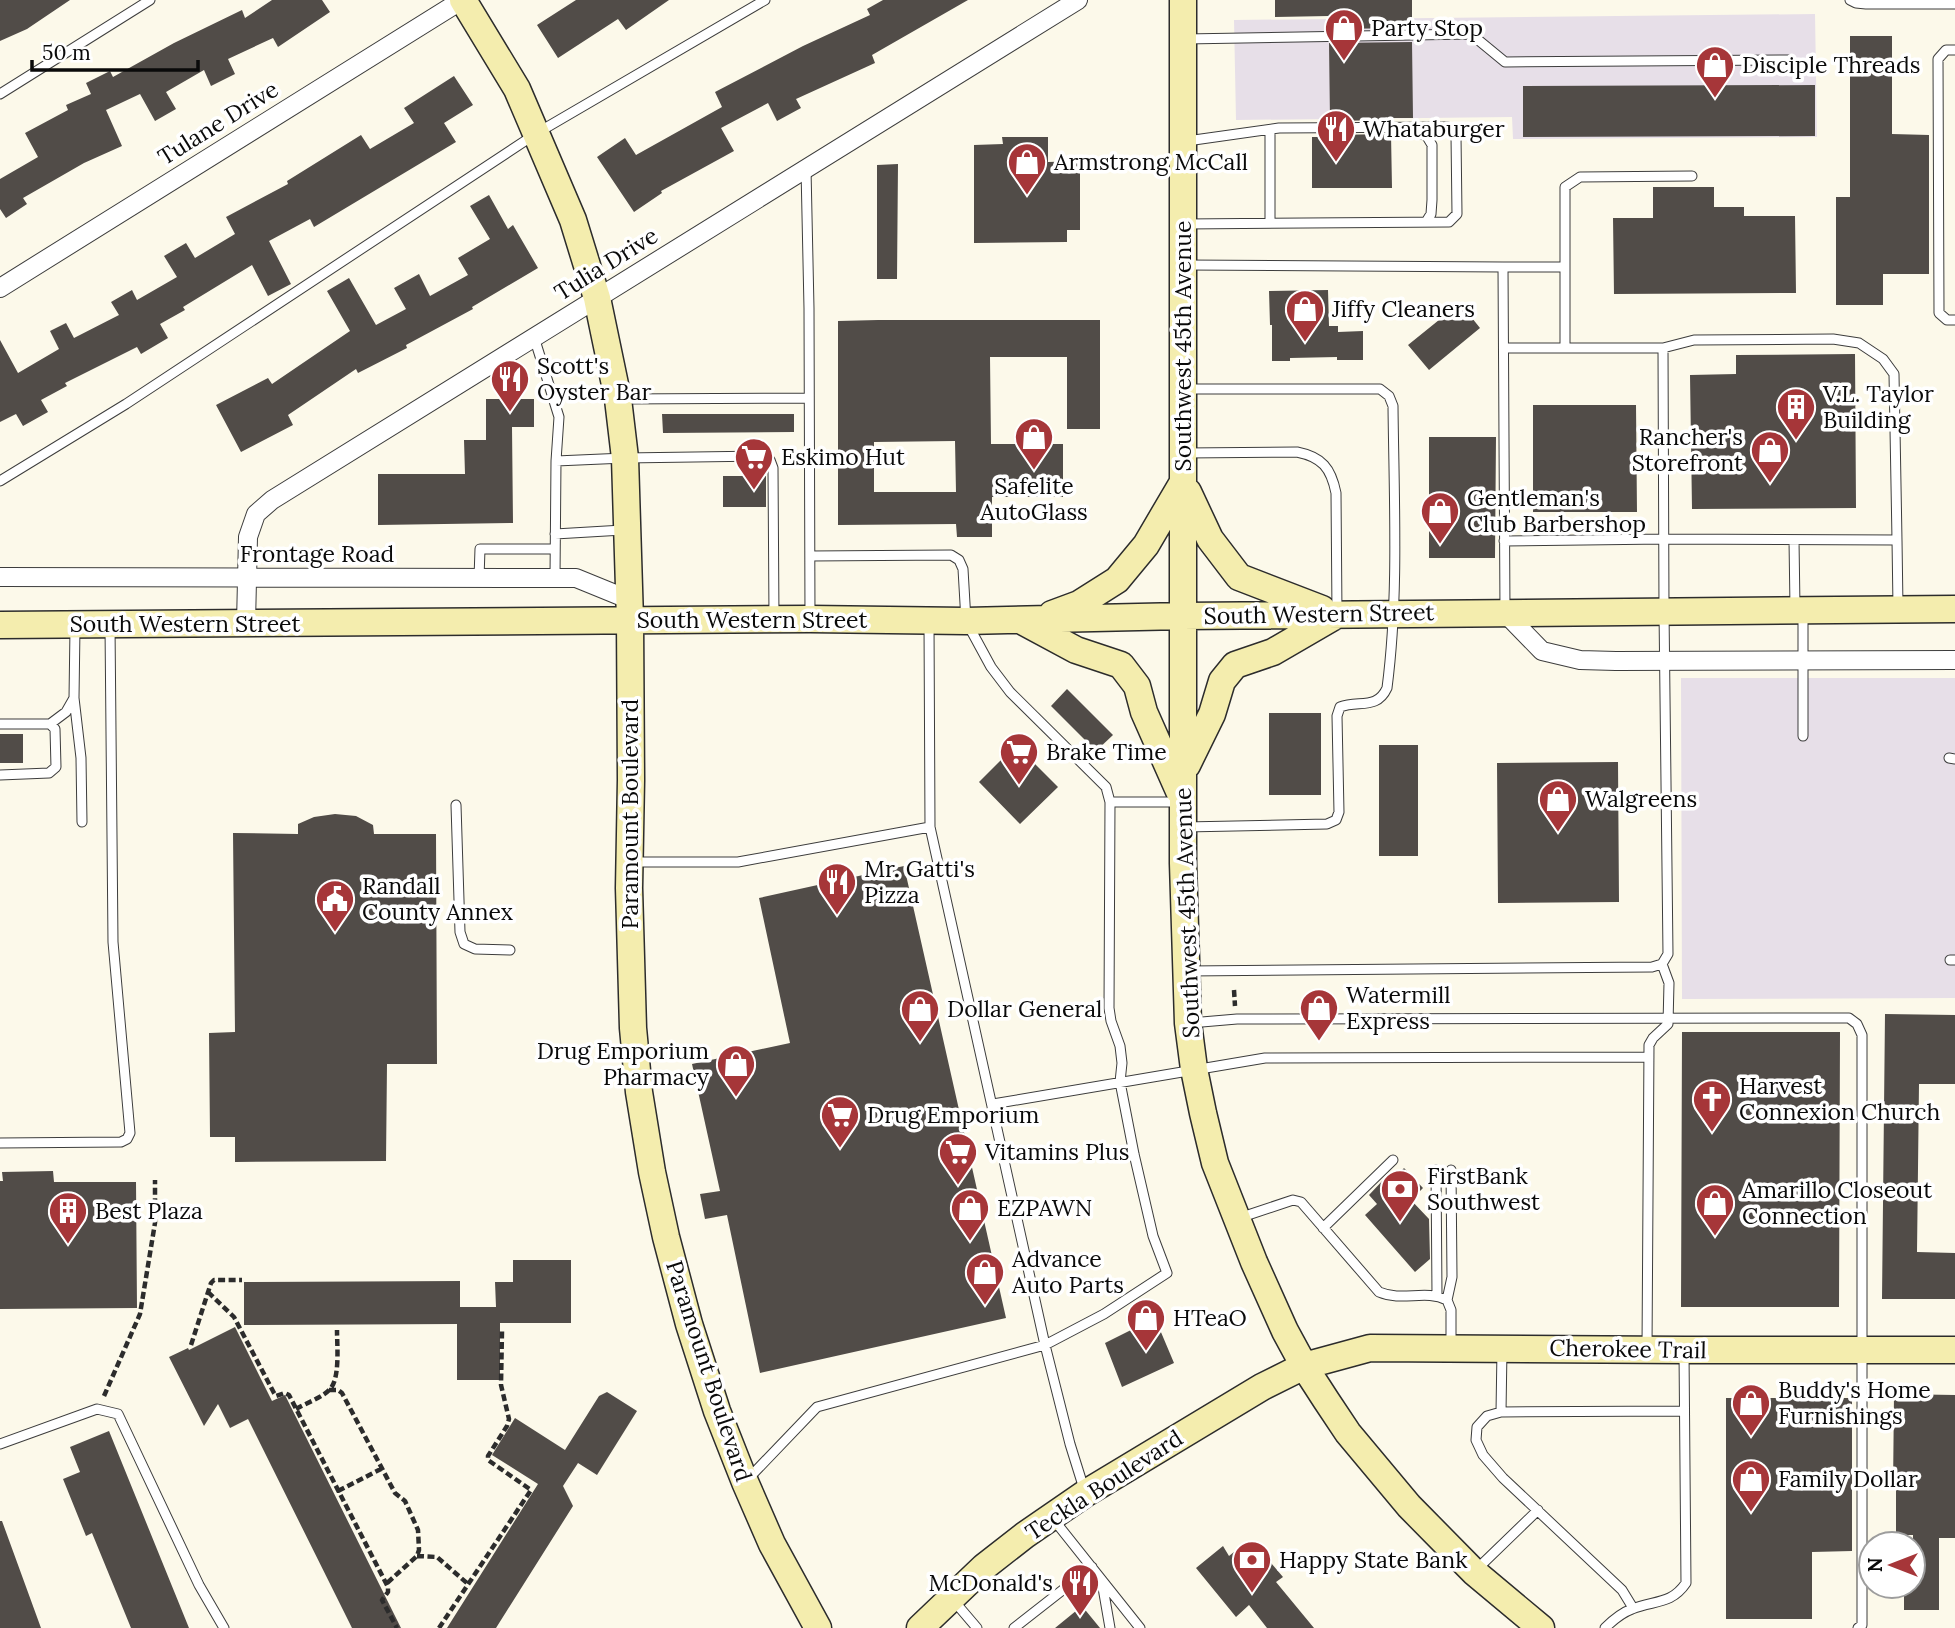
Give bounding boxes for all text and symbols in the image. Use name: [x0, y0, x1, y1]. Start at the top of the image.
shop icon: Party Stop: [1323, 7, 1365, 62]
place label: Party Stop: [1371, 13, 1483, 42]
scale bar: [32, 28, 198, 72]
text: 50 m: [42, 39, 91, 66]
shop icon: Disciple Threads: [1694, 44, 1736, 99]
place label: Disciple Threads: [1742, 50, 1920, 79]
street label: Tulane Drive: [152, 74, 283, 171]
restaurant icon: Whataburger: [1315, 108, 1357, 163]
place label: Whataburger: [1363, 114, 1505, 143]
shop icon: Armstrong McCall: [1006, 141, 1048, 196]
place label: Armstrong McCall: [1053, 147, 1248, 176]
street label: Tulia Drive: [549, 220, 663, 307]
street label: Southwest 45th Avenue: [1168, 221, 1197, 471]
shop icon: Jiffy Cleaners: [1284, 288, 1326, 343]
place label: Jiffy Cleaners: [1331, 294, 1475, 323]
place label: Scott's Oyster Bar: [537, 351, 652, 406]
restaurant icon: Scott's Oyster Bar: [489, 358, 531, 413]
place label: V.L. Taylor Building: [1822, 379, 1934, 434]
building icon: V.L. Taylor Building: [1775, 386, 1817, 441]
shop icon: Safelite AutoGlass: [1013, 416, 1055, 471]
place label: Rancher's Storefront: [1632, 422, 1743, 477]
shop icon: Rancher's Storefront: [1749, 429, 1791, 484]
supermarket icon: Eskimo Hut: [733, 436, 775, 491]
place label: Eskimo Hut: [781, 442, 905, 471]
place label: Safelite AutoGlass: [979, 471, 1088, 526]
place label: Gentleman's Club Barbershop: [1467, 483, 1646, 538]
shop icon: Gentleman's Club Barbershop: [1419, 490, 1461, 545]
street label: Frontage Road: [240, 539, 395, 568]
street label: South Western Street: [1203, 597, 1435, 630]
street label: South Western Street: [637, 605, 867, 634]
street label: South Western Street: [70, 609, 300, 638]
street label: Paramount Boulevard: [615, 698, 644, 929]
supermarket icon: Brake Time: [998, 731, 1040, 786]
place label: Brake Time: [1046, 737, 1167, 766]
shop icon: Walgreens: [1537, 778, 1579, 833]
place label: Walgreens: [1585, 784, 1697, 813]
street label: Southwest 45th Avenue: [1168, 787, 1205, 1039]
place label: Mr. Gatti's Pizza: [864, 854, 975, 909]
restaurant icon: Mr. Gatti's Pizza: [816, 861, 858, 916]
place label: Randall County Annex: [362, 871, 513, 926]
public building icon: Randall County Annex: [314, 878, 356, 933]
place label: Watermill Express: [1346, 980, 1451, 1035]
shop icon: Watermill Express: [1298, 987, 1340, 1042]
shop icon: Dollar General: [899, 988, 941, 1043]
place label: Dollar General: [947, 994, 1102, 1023]
place label: Drug Emporium Pharmacy: [537, 1036, 710, 1091]
shop icon: Drug Emporium Pharmacy: [715, 1043, 757, 1098]
place label: Harvest Connexion Church: [1739, 1071, 1941, 1126]
church icon: Harvest Connexion Church: [1691, 1078, 1733, 1133]
supermarket icon: Drug Emporium: [819, 1094, 861, 1149]
place label: Drug Emporium: [867, 1100, 1039, 1129]
supermarket icon: Vitamins Plus: [937, 1131, 979, 1186]
place label: Vitamins Plus: [984, 1137, 1129, 1166]
place label: FirstBank Southwest: [1427, 1161, 1540, 1216]
bank icon: FirstBank Southwest: [1379, 1168, 1421, 1223]
place label: Amarillo Closeout Connection: [1741, 1175, 1932, 1230]
shop icon: Amarillo Closeout Connection: [1694, 1182, 1736, 1237]
shop icon: EZPAWN: [949, 1187, 991, 1242]
building icon: Best Plaza: [47, 1190, 89, 1245]
place label: EZPAWN: [997, 1193, 1092, 1222]
place label: Best Plaza: [95, 1196, 203, 1225]
place label: Advance Auto Parts: [1011, 1244, 1124, 1299]
shop icon: Advance Auto Parts: [964, 1251, 1006, 1306]
street label: Paramount Boulevard: [660, 1257, 759, 1485]
shop icon: HTeaO: [1125, 1297, 1167, 1352]
place label: HTeaO: [1173, 1303, 1247, 1332]
street label: Cherokee Trail: [1549, 1333, 1707, 1364]
place label: Buddy's Home Furnishings: [1778, 1375, 1931, 1430]
shop icon: Buddy's Home Furnishings: [1730, 1382, 1772, 1437]
street label: Teckla Boulevard: [1020, 1423, 1188, 1546]
shop icon: Family Dollar: [1730, 1458, 1772, 1513]
place label: Family Dollar: [1778, 1464, 1918, 1493]
north arrow: [1857, 1530, 1927, 1600]
bank icon: Happy State Bank: [1231, 1539, 1273, 1594]
place label: Happy State Bank: [1279, 1545, 1468, 1574]
text: N: [1863, 1557, 1887, 1572]
restaurant icon: McDonald's: [1059, 1562, 1101, 1617]
place label: McDonald's: [928, 1568, 1053, 1597]

